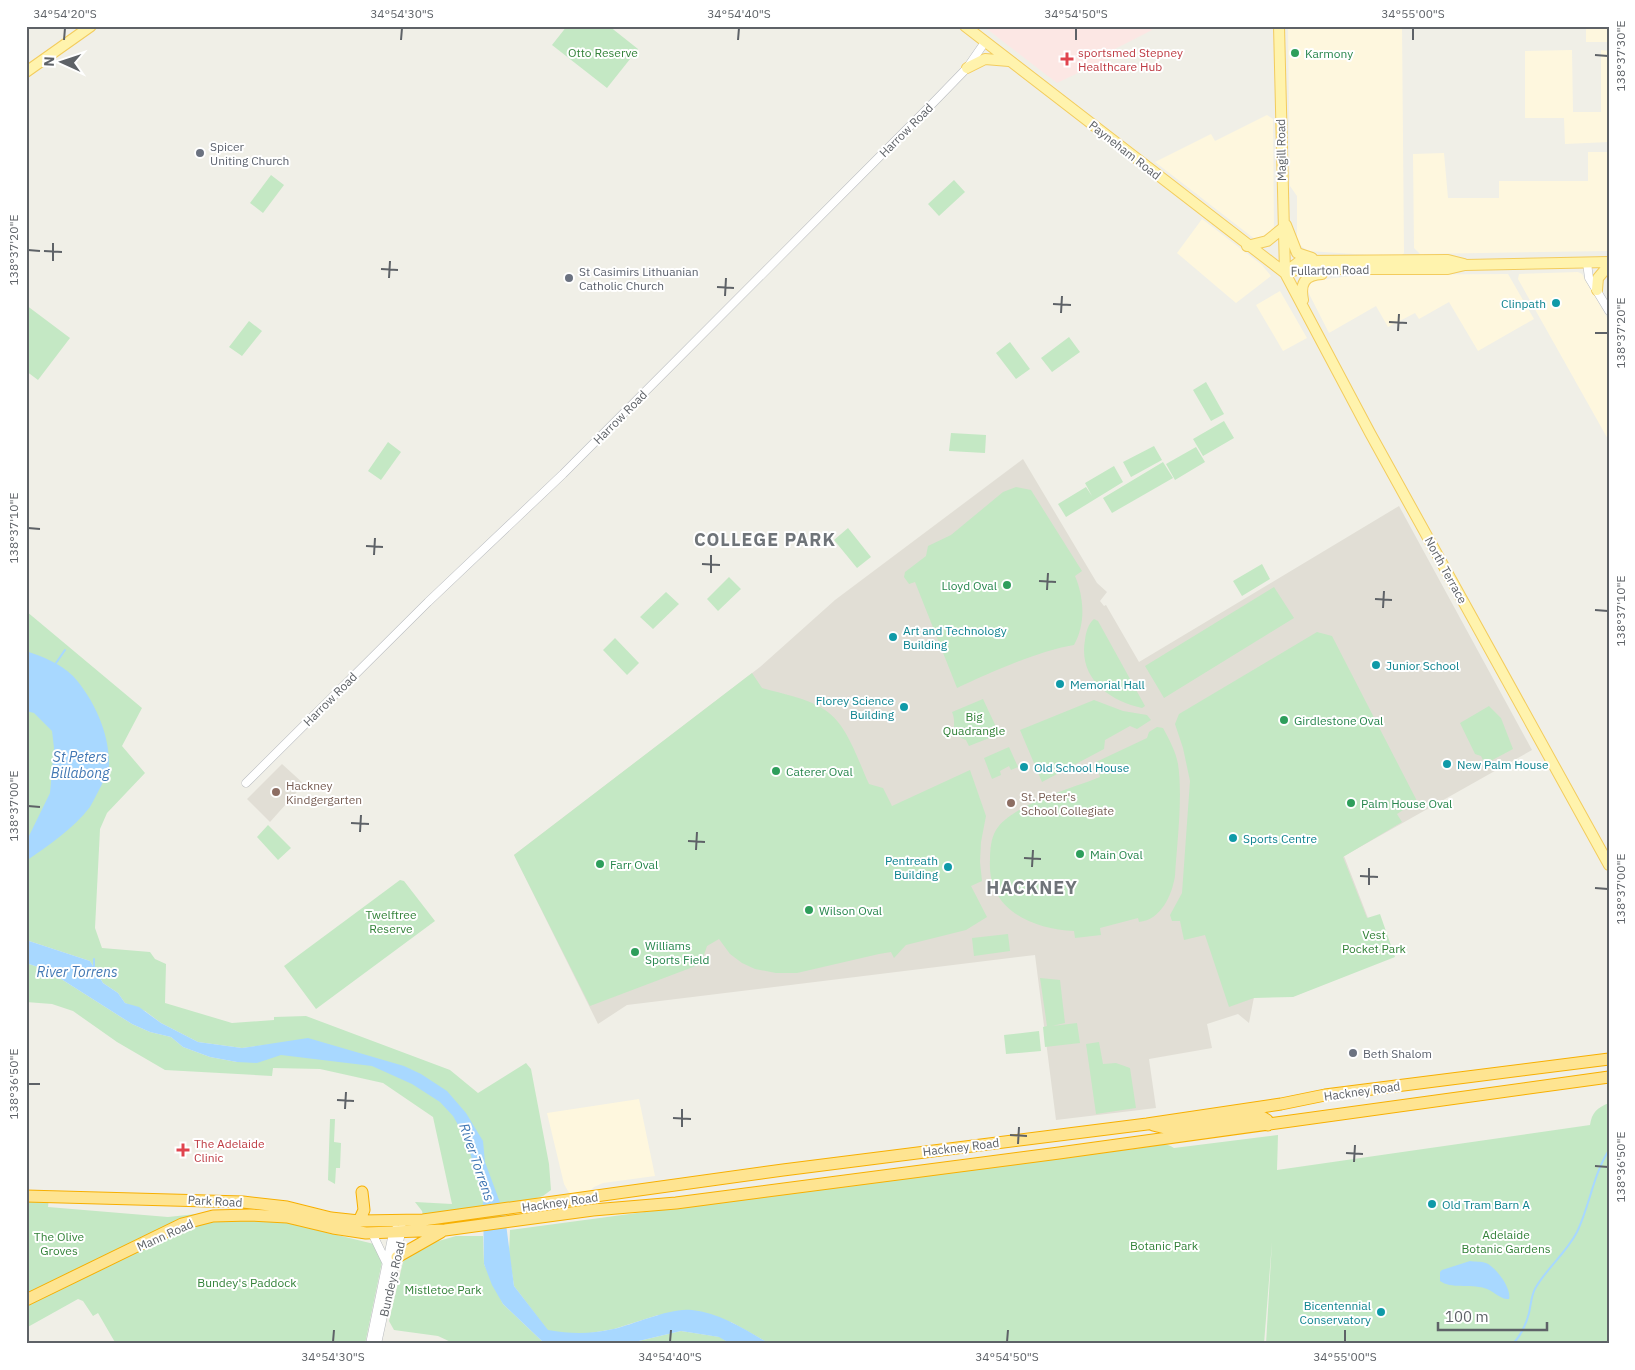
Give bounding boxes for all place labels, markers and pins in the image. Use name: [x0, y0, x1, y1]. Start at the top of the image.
place label: sportsmed Stepney Healthcare Hub: [1078, 45, 1183, 74]
place label: Karmony: [1305, 46, 1353, 61]
marker: Karmony: [1289, 47, 1301, 59]
marker: sportsmed Stepney Healthcare Hub: [1060, 52, 1074, 66]
place label: Spicer Uniting Church: [210, 139, 289, 168]
marker: Spicer Uniting Church: [194, 147, 206, 159]
place label: St Casimirs Lithuanian Catholic Church: [579, 264, 699, 293]
marker: St Casimirs Lithuanian Catholic Church: [563, 272, 575, 284]
place label: Clinpath: [1501, 296, 1546, 311]
marker: Clinpath: [1550, 297, 1562, 309]
place label: Lloyd Oval: [941, 578, 997, 593]
marker: Lloyd Oval: [1001, 579, 1013, 591]
place label: Art and Technology Building: [903, 623, 1007, 652]
marker: Art and Technology Building: [887, 631, 899, 643]
place label: Junior School: [1386, 658, 1459, 673]
marker: Junior School: [1370, 659, 1382, 671]
place label: Memorial Hall: [1070, 677, 1145, 692]
marker: Memorial Hall: [1054, 678, 1066, 690]
place label: Florey Science Building: [816, 693, 895, 722]
marker: Florey Science Building: [898, 701, 910, 713]
place label: Girdlestone Oval: [1294, 713, 1383, 728]
marker: Girdlestone Oval: [1278, 714, 1290, 726]
place label: New Palm House: [1457, 757, 1549, 772]
marker: New Palm House: [1441, 758, 1453, 770]
place label: Old School House: [1034, 760, 1130, 775]
marker: Old School House: [1018, 761, 1030, 773]
place label: Caterer Oval: [786, 764, 853, 779]
marker: Caterer Oval: [770, 765, 782, 777]
place label: Hackney Kindgergarten: [286, 778, 362, 807]
marker: Hackney Kindgergarten: [270, 786, 282, 798]
place label: St. Peter's School Collegiate: [1021, 789, 1114, 818]
place label: Palm House Oval: [1361, 796, 1452, 811]
marker: St. Peter's School Collegiate: [1005, 797, 1017, 809]
marker: Palm House Oval: [1345, 797, 1357, 809]
place label: Sports Centre: [1243, 831, 1317, 846]
marker: Sports Centre: [1227, 832, 1239, 844]
place label: Main Oval: [1090, 847, 1143, 862]
marker: Main Oval: [1074, 848, 1086, 860]
place label: Pentreath Building: [885, 853, 939, 882]
place label: Farr Oval: [610, 857, 658, 872]
marker: Farr Oval: [594, 858, 606, 870]
marker: Pentreath Building: [942, 861, 954, 873]
place label: Wilson Oval: [819, 903, 882, 918]
marker: Wilson Oval: [803, 904, 815, 916]
place label: Williams Sports Field: [645, 938, 710, 967]
marker: Williams Sports Field: [629, 946, 641, 958]
place label: Beth Shalom: [1363, 1046, 1432, 1061]
marker: Beth Shalom: [1347, 1047, 1359, 1059]
place label: The Adelaide Clinic: [194, 1136, 265, 1165]
marker: The Adelaide Clinic: [176, 1143, 190, 1157]
place label: Old Tram Barn A: [1442, 1197, 1530, 1212]
marker: Old Tram Barn A: [1426, 1198, 1438, 1210]
place label: Bicentennial Conservatory: [1299, 1298, 1371, 1327]
marker: Bicentennial Conservatory: [1375, 1306, 1387, 1318]

